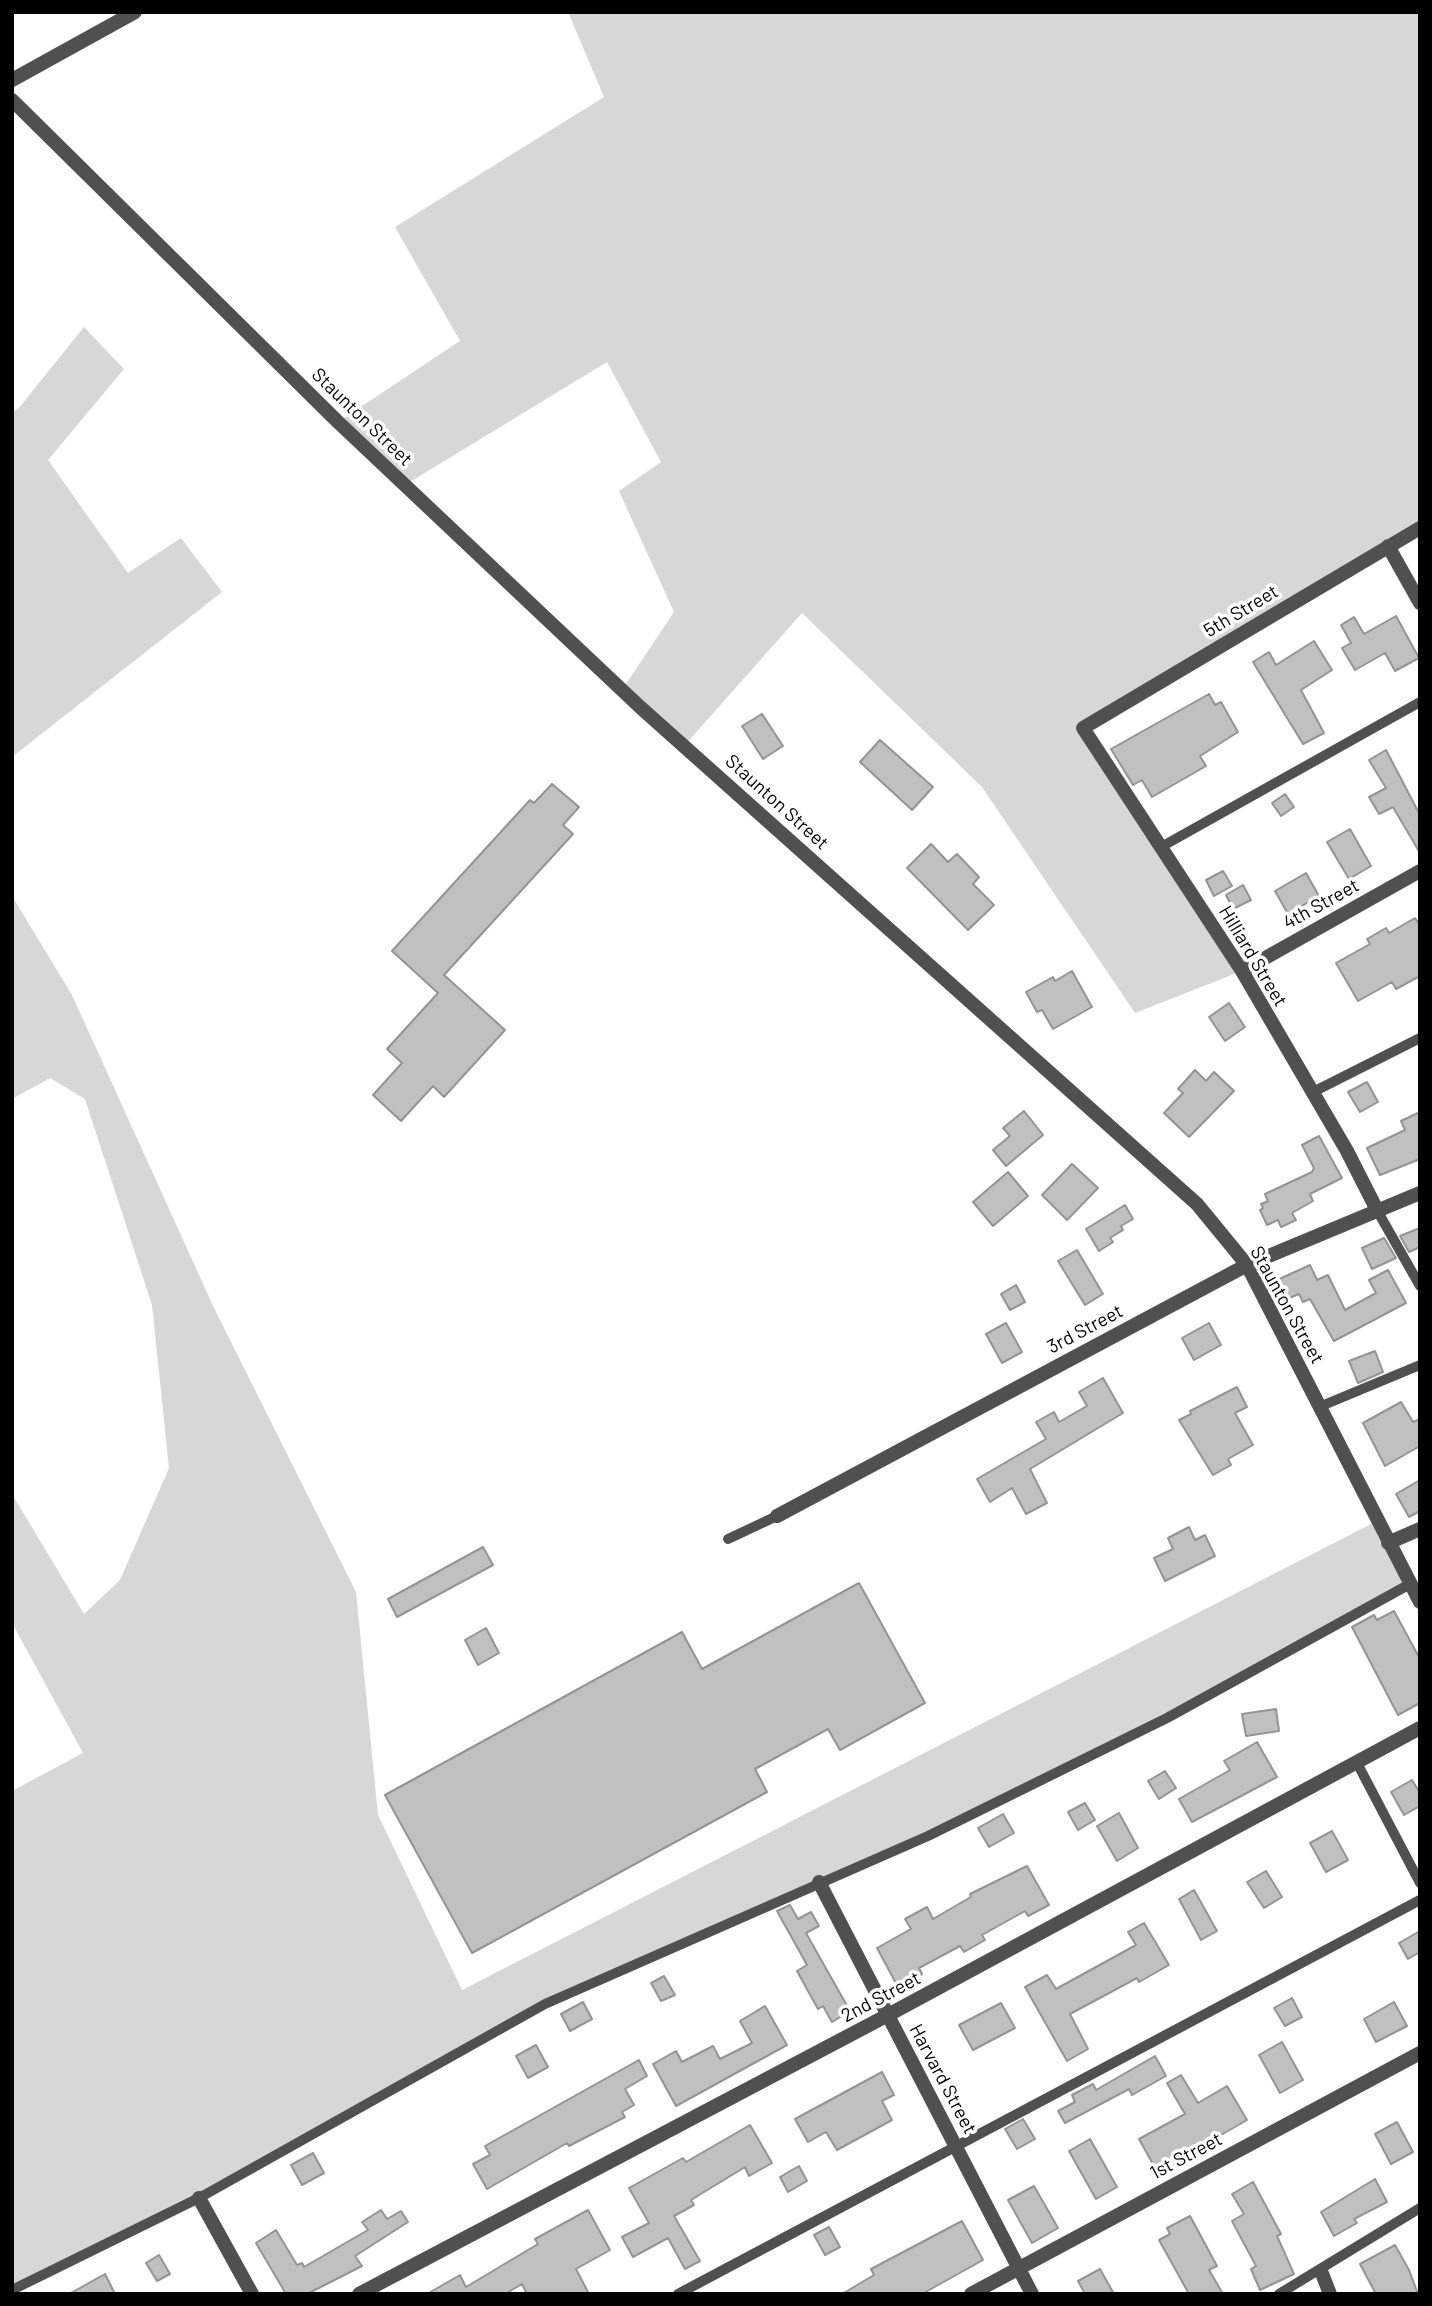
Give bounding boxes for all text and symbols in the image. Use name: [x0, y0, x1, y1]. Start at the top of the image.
street label: Staunton Street: [307, 363, 417, 471]
street label: 5th Street: [1200, 580, 1282, 642]
street label: Staunton Street: [721, 750, 833, 854]
street label: 4th Street: [1279, 874, 1363, 934]
street label: Hilliard Street: [1214, 902, 1292, 1010]
street label: Staunton Street: [1245, 1242, 1329, 1368]
street label: 3rd Street: [1043, 1300, 1127, 1358]
street label: 2nd Street: [838, 1967, 924, 2027]
street label: Harvard Street: [905, 2020, 981, 2138]
street label: 1st Street: [1146, 2128, 1226, 2184]

